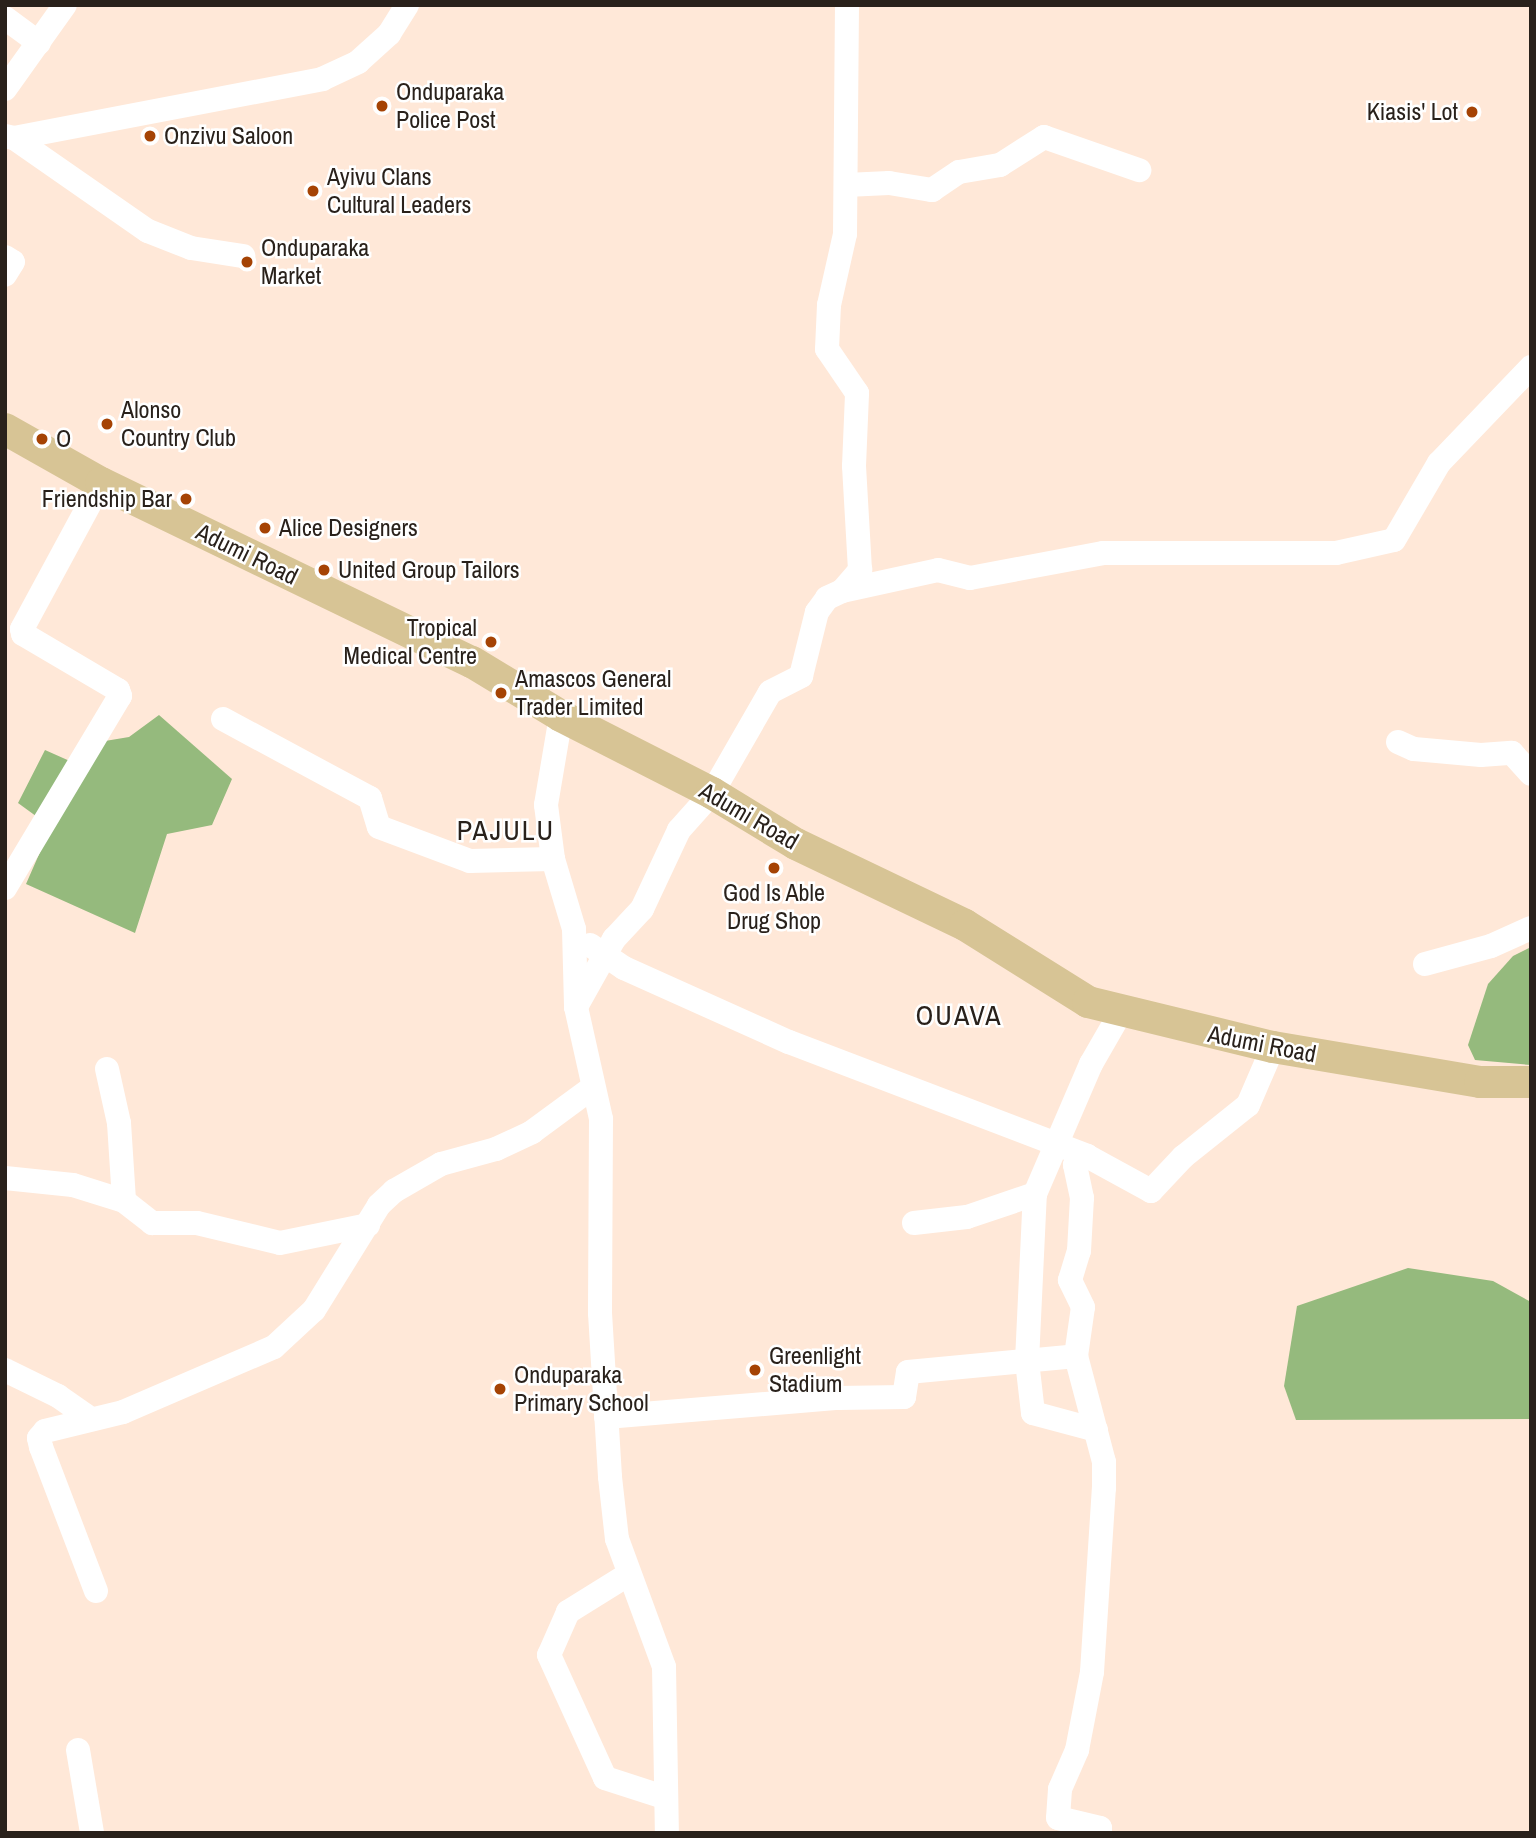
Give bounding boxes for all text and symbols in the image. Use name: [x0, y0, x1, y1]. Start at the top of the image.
place label: Onduparaka Police Post: [396, 78, 504, 134]
marker: Onduparaka Police Post: [374, 98, 390, 114]
place label: Kiasis' Lot: [1367, 98, 1458, 126]
marker: Kiasis' Lot: [1464, 104, 1480, 120]
place label: Onzivu Saloon: [164, 122, 293, 150]
marker: Onzivu Saloon: [142, 128, 158, 144]
place label: Ayivu Clans Cultural Leaders: [327, 163, 471, 219]
marker: Ayivu Clans Cultural Leaders: [305, 183, 321, 199]
place label: Onduparaka Market: [261, 234, 369, 290]
marker: Onduparaka Market: [239, 254, 255, 270]
place label: Alonso Country Club: [121, 396, 236, 452]
marker: Alonso Country Club: [99, 416, 115, 432]
place label: O: [56, 425, 71, 453]
marker: O: [34, 431, 50, 447]
place label: Friendship Bar: [42, 485, 172, 513]
marker: Friendship Bar: [178, 491, 194, 507]
place label: Alice Designers: [279, 514, 418, 542]
street label: Adumi Road: [192, 517, 302, 591]
marker: Alice Designers: [257, 520, 273, 536]
place label: United Group Tailors: [338, 556, 520, 584]
marker: United Group Tailors: [316, 562, 332, 578]
place label: Tropical Medical Centre: [344, 614, 477, 670]
marker: Tropical Medical Centre: [483, 634, 499, 650]
place label: Amascos General Trader Limited: [515, 665, 671, 721]
marker: Amascos General Trader Limited: [493, 685, 509, 701]
street label: Adumi Road: [694, 776, 804, 856]
district label: PAJULU: [458, 813, 554, 847]
marker: God Is Able Drug Shop: [766, 860, 782, 876]
place label: God Is Able Drug Shop: [723, 879, 825, 935]
district label: OUAVA: [916, 998, 1002, 1032]
street label: Adumi Road: [1206, 1019, 1318, 1069]
place label: Greenlight Stadium: [769, 1342, 861, 1398]
place label: Onduparaka Primary School: [514, 1361, 649, 1417]
marker: Greenlight Stadium: [747, 1362, 763, 1378]
marker: Onduparaka Primary School: [492, 1381, 508, 1397]

